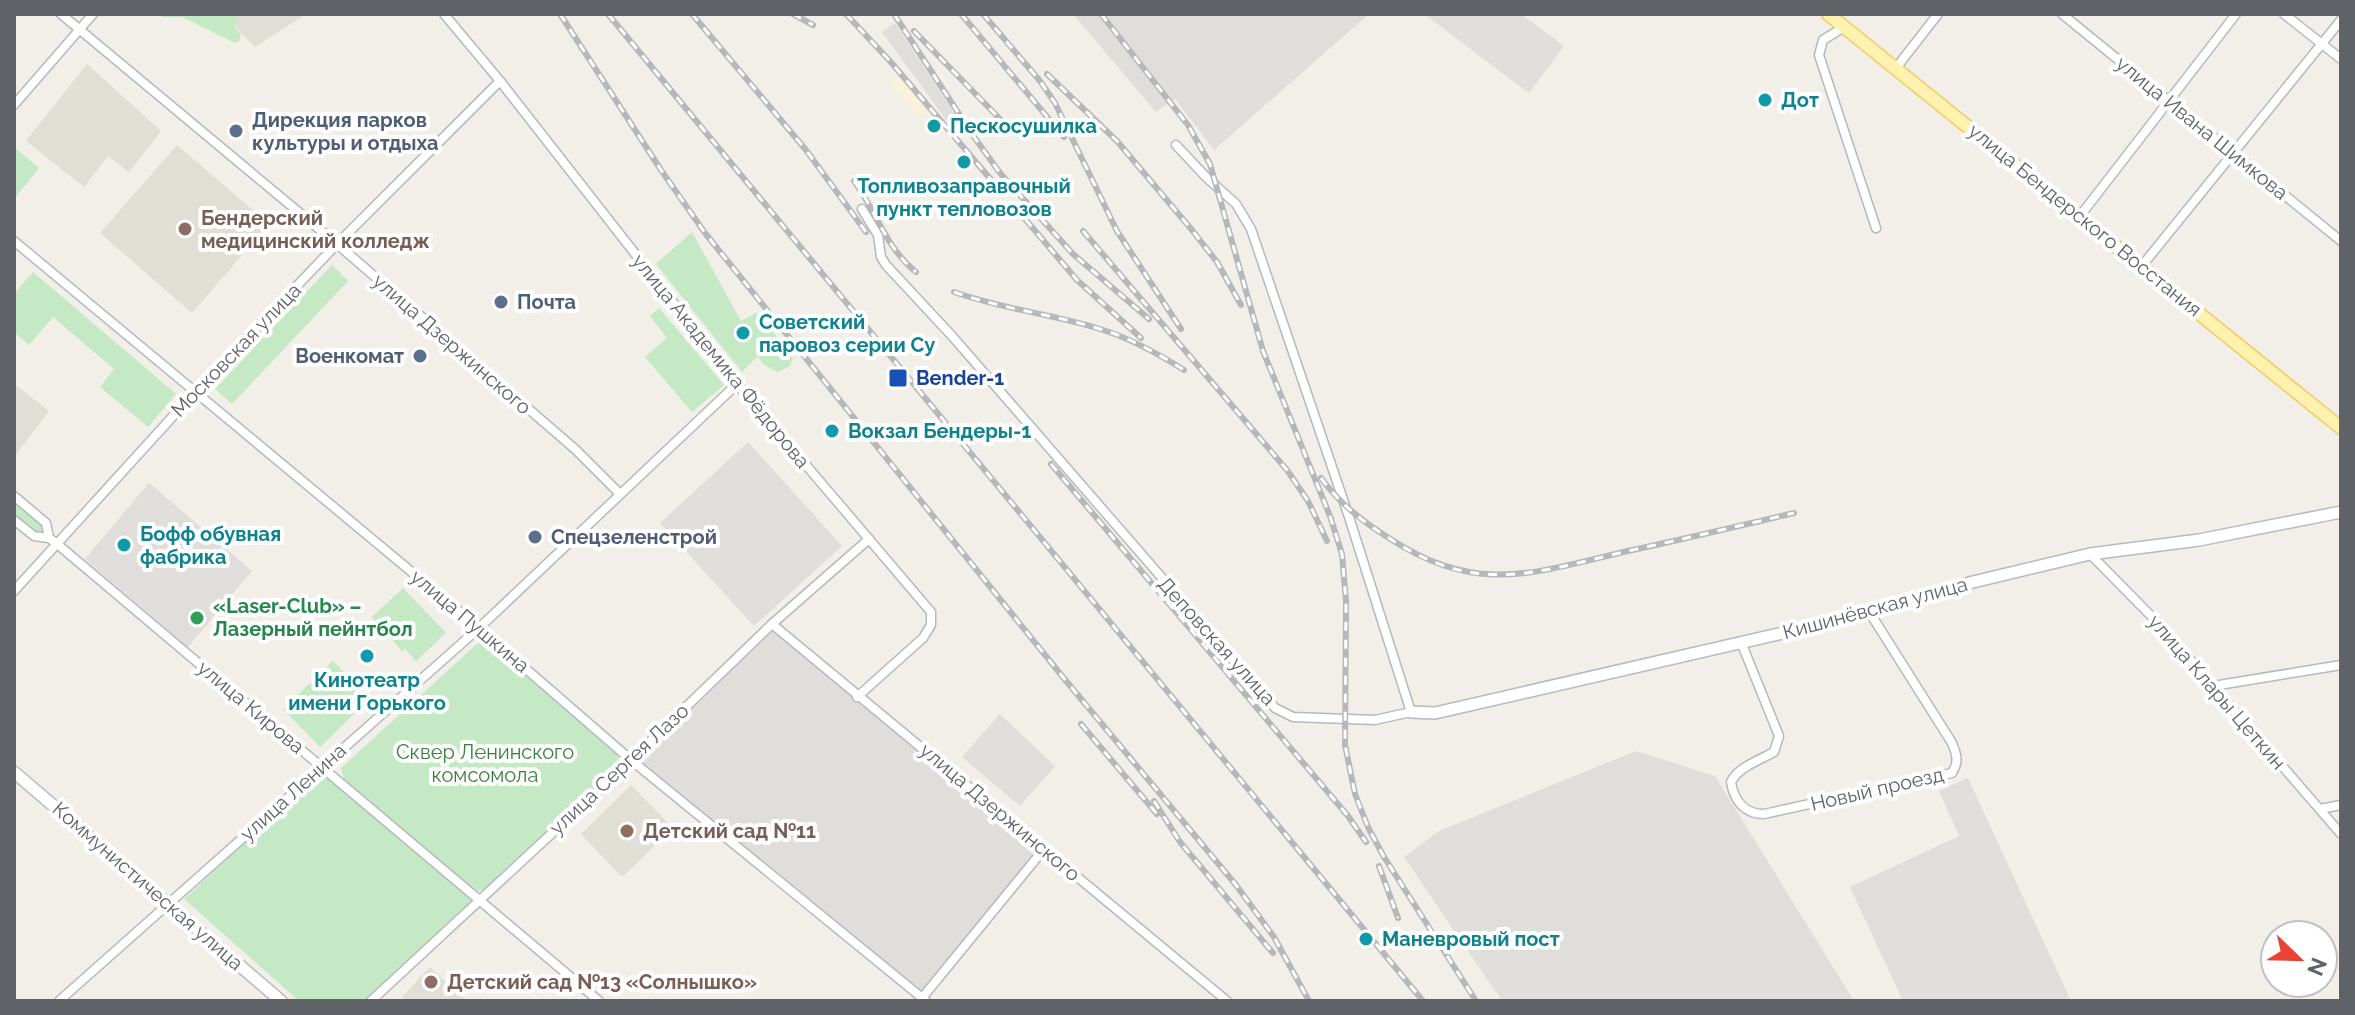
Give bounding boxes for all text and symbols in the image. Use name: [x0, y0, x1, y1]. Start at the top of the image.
street label: улица Ивана Шимкова: [2111, 51, 2293, 205]
place label: Дот: [1781, 88, 1819, 112]
marker: Дот: [1756, 91, 1774, 109]
place label: Дирекция парков культуры и отдыха: [252, 108, 439, 155]
place label: Пескосушилка: [950, 114, 1097, 138]
marker: Пескосушилка: [925, 117, 943, 135]
street label: улица Бендерского Восстания: [1964, 118, 2206, 322]
marker: Дирекция парков культуры и отдыха: [227, 122, 245, 140]
marker: Топливозаправочный пункт тепловозов: [955, 153, 973, 171]
place label: Топливозаправочный пункт тепловозов: [857, 174, 1071, 221]
place label: Бендерский медицинский колледж: [201, 206, 430, 253]
marker: Бендерский медицинский колледж: [176, 220, 194, 238]
street label: улица Академика Фёдорова: [627, 249, 815, 473]
street label: улица Дзержинского: [368, 269, 536, 419]
street label: Московская улица: [166, 278, 306, 422]
place label: Почта: [517, 290, 576, 314]
marker: Почта: [492, 293, 510, 311]
place label: Советский паровоз серии Су: [759, 310, 935, 357]
marker: Советский паровоз серии Су: [734, 324, 752, 342]
place label: Военкомат: [295, 344, 404, 368]
marker: Военкомат: [411, 347, 429, 365]
place label: Bender-1: [916, 366, 1004, 390]
marker: Bender-1: [887, 367, 909, 389]
place label: Вокзал Бендеры-1: [848, 419, 1031, 443]
marker: Вокзал Бендеры-1: [823, 422, 841, 440]
place label: Бофф обувная фабрика: [140, 522, 281, 569]
place label: Спецзеленстрой: [551, 525, 717, 549]
marker: Спецзеленстрой: [526, 528, 544, 546]
marker: Бофф обувная фабрика: [115, 536, 133, 554]
street label: улица Пушкина: [406, 564, 534, 678]
street label: Деповская улица: [1153, 572, 1281, 710]
street label: Кишинёвская улица: [1780, 572, 1970, 644]
place label: «Laser-Club» – Лазерный пейнтбол: [213, 594, 413, 641]
marker: «Laser-Club» – Лазерный пейнтбол: [188, 609, 206, 627]
street label: улица Клары Цеткин: [2143, 610, 2291, 774]
marker: Кинотеатр имени Горького: [358, 647, 376, 665]
street label: улица Кирова: [193, 655, 309, 759]
place label: Кинотеатр имени Горького: [288, 668, 446, 715]
street label: улица Сергея Лазо: [545, 698, 694, 840]
street label: улица Ленина: [235, 738, 351, 846]
street label: улица Дзержинского: [915, 738, 1085, 886]
park label: Сквер Ленинского комсомола: [396, 740, 574, 787]
street label: Новый проезд: [1808, 762, 1946, 816]
street label: Коммунистическая улица: [48, 797, 248, 975]
place label: Детский сад №11: [643, 819, 816, 843]
marker: Детский сад №11: [618, 822, 636, 840]
north arrow: [2259, 919, 2339, 999]
place label: Маневровый пост: [1382, 927, 1560, 951]
marker: Маневровый пост: [1357, 930, 1375, 948]
text: N: [2302, 954, 2333, 980]
place label: Детский сад №13 «Солнышко»: [447, 970, 757, 994]
marker: Детский сад №13 «Солнышко»: [422, 973, 440, 991]

